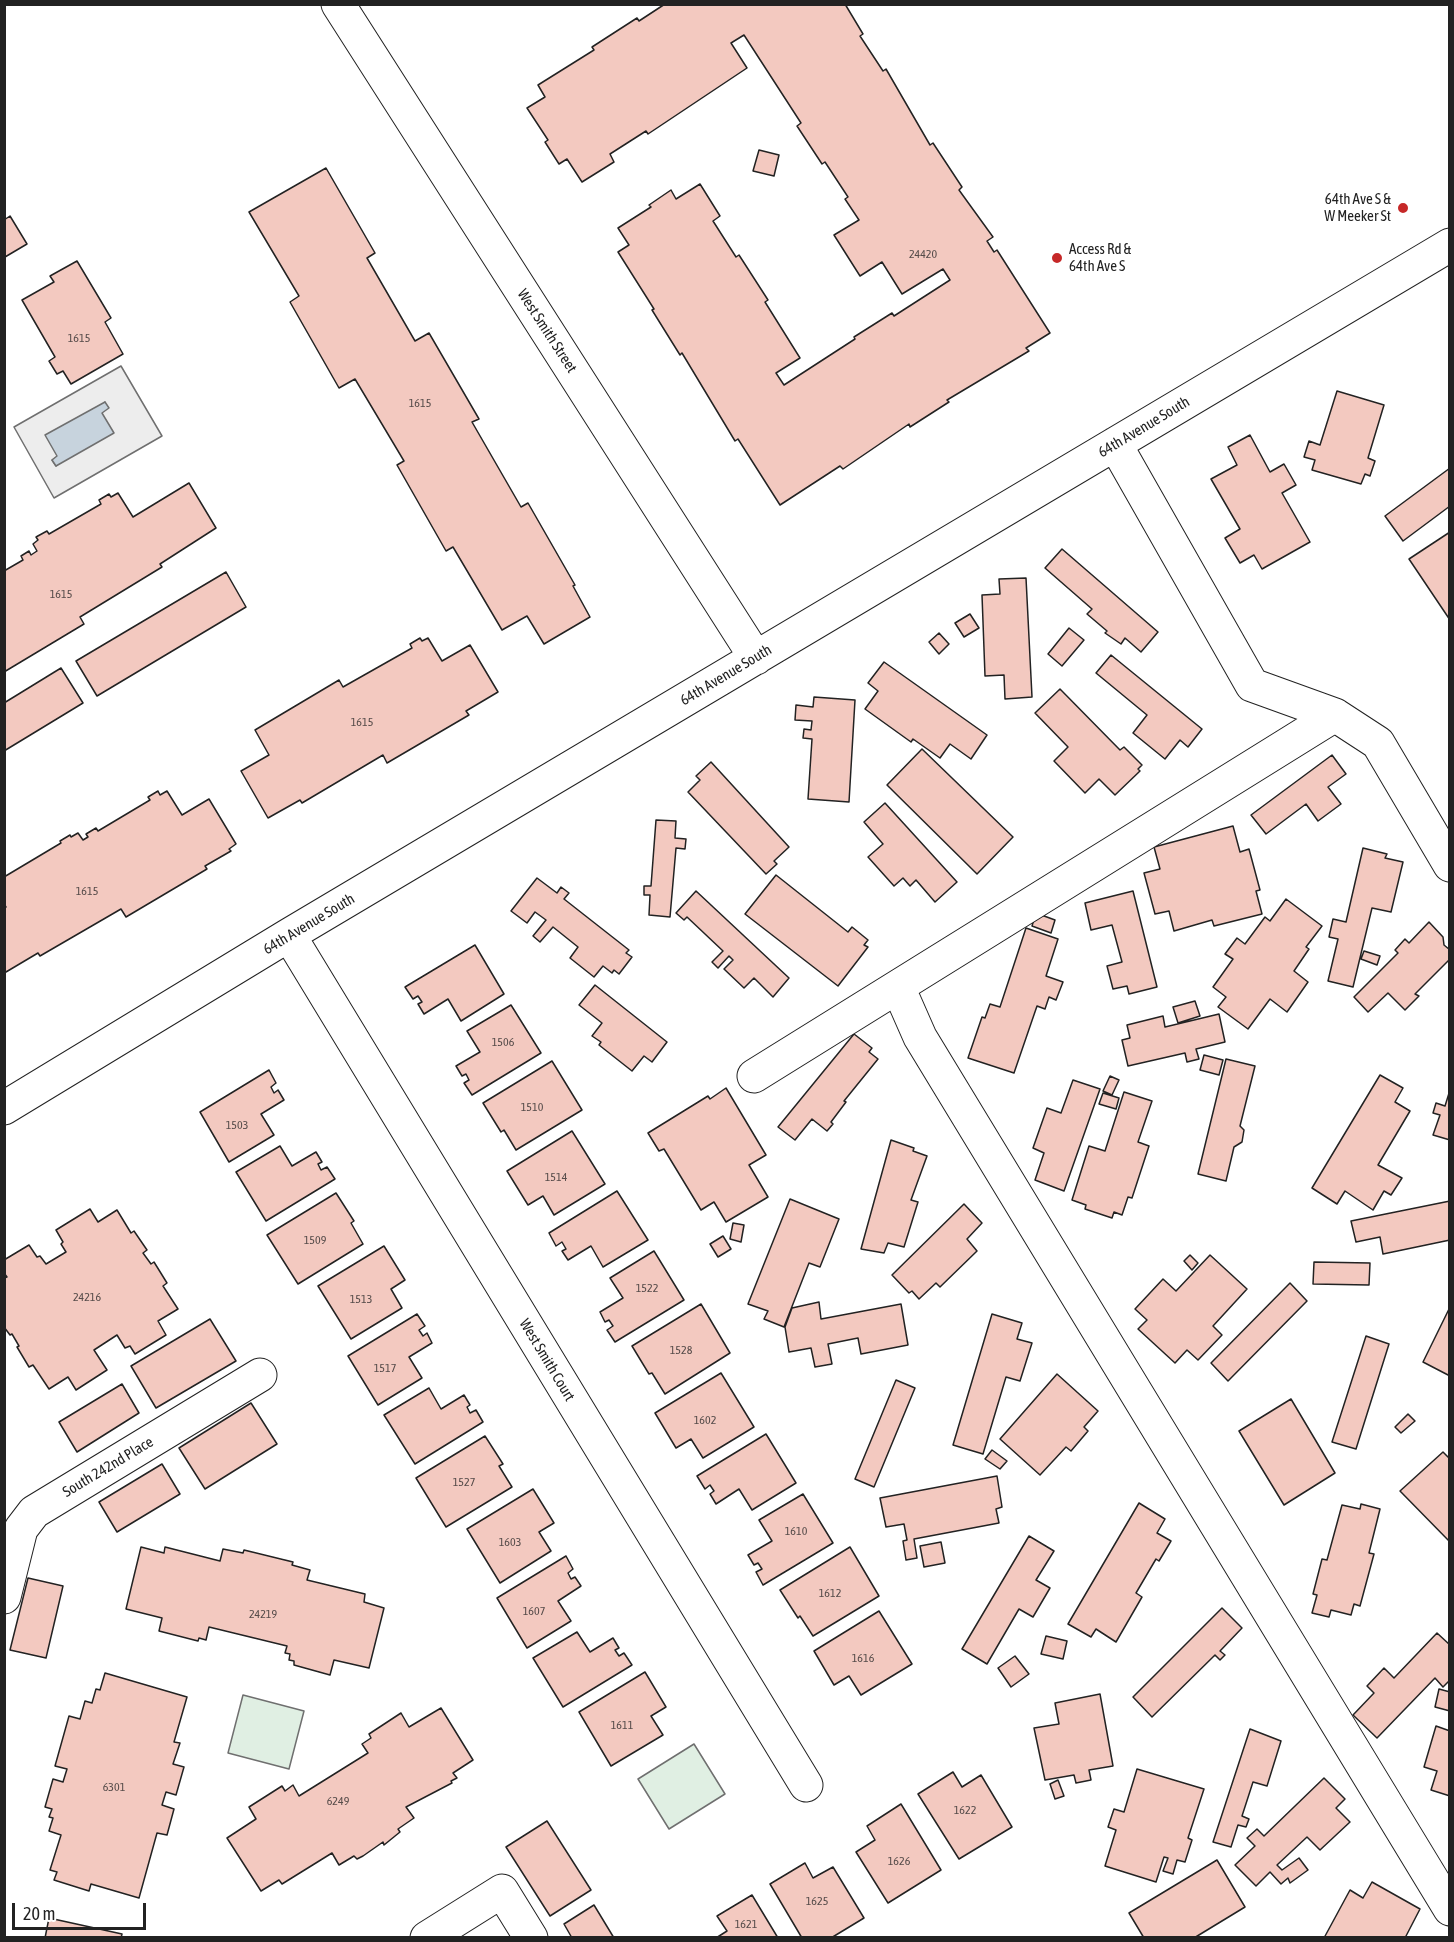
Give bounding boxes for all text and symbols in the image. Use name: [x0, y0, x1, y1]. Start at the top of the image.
place label: 64th Ave S & W Meeker St: [1324, 190, 1391, 225]
marker: 64th Ave S & W Meeker St: [1396, 201, 1410, 215]
place label: Access Rd & 64th Ave S: [1069, 240, 1131, 275]
house number: 24420: [909, 247, 937, 261]
marker: Access Rd & 64th Ave S: [1050, 251, 1064, 265]
street label: West Smith Street: [513, 286, 581, 376]
house number: 1615: [68, 331, 90, 345]
street label: 64th Avenue South: [1095, 393, 1193, 461]
house number: 1615: [409, 396, 431, 410]
house number: 1615: [50, 587, 72, 601]
street label: 64th Avenue South: [677, 641, 775, 709]
house number: 1615: [351, 715, 373, 729]
house number: 1615: [76, 884, 98, 898]
street label: 64th Avenue South: [260, 890, 358, 958]
house number: 1506: [492, 1035, 514, 1049]
house number: 1510: [521, 1100, 543, 1114]
house number: 1503: [226, 1118, 248, 1132]
house number: 1514: [545, 1170, 567, 1184]
house number: 1509: [304, 1233, 326, 1247]
house number: 1522: [636, 1281, 658, 1295]
house number: 24216: [73, 1290, 101, 1304]
house number: 1513: [350, 1292, 372, 1306]
street label: West Smith Court: [515, 1316, 579, 1404]
house number: 1528: [670, 1343, 692, 1357]
house number: 1517: [374, 1361, 396, 1375]
house number: 1602: [694, 1413, 716, 1427]
street label: South 242nd Place: [59, 1433, 157, 1501]
house number: 1527: [453, 1475, 475, 1489]
house number: 1610: [785, 1524, 807, 1538]
house number: 1603: [499, 1535, 521, 1549]
house number: 1612: [819, 1586, 841, 1600]
house number: 1607: [523, 1604, 545, 1618]
house number: 24219: [249, 1607, 277, 1621]
house number: 1616: [852, 1651, 874, 1665]
house number: 1611: [611, 1718, 633, 1732]
house number: 6301: [103, 1780, 125, 1794]
house number: 6249: [327, 1794, 349, 1808]
house number: 1622: [954, 1803, 976, 1817]
house number: 1626: [888, 1854, 910, 1868]
scale bar: [15, 1891, 148, 1929]
house number: 1625: [806, 1894, 828, 1908]
text: 20 m: [23, 1903, 55, 1924]
house number: 1621: [735, 1917, 757, 1931]

